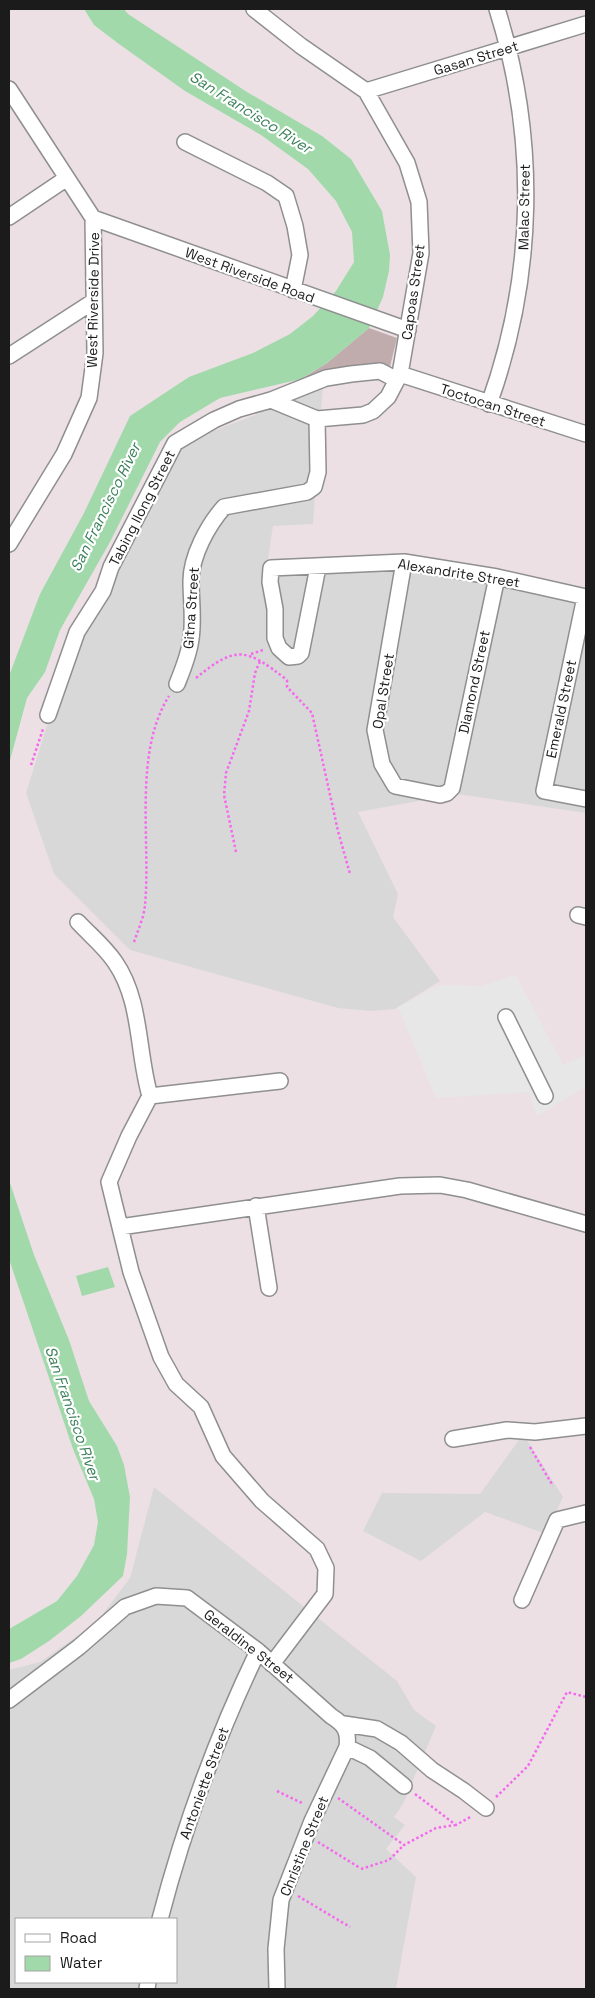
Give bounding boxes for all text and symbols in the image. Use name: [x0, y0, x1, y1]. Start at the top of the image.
street label: Gasan Street: [431, 37, 521, 79]
water label: San Francisco River: [186, 67, 317, 158]
street label: Malac Street: [514, 164, 534, 250]
street label: West Riverside Drive: [83, 232, 103, 368]
street label: West Riverside Road: [183, 243, 317, 307]
street label: Capoas Street: [397, 243, 429, 341]
street label: Toctocan Street: [438, 379, 548, 431]
water label: San Francisco River: [66, 439, 145, 574]
street label: Tabing Ilong Street: [105, 447, 179, 569]
street label: Alexandrite Street: [397, 554, 521, 592]
street label: Gitna Street: [179, 566, 203, 650]
street label: Diamond Street: [454, 629, 494, 735]
street label: Opal Street: [368, 652, 398, 730]
street label: Emerald Street: [542, 658, 580, 760]
water label: San Francisco River: [41, 1344, 105, 1484]
street label: Geraldine Street: [200, 1605, 298, 1687]
street label: Antoniette Street: [175, 1724, 233, 1842]
street label: Christine Street: [276, 1793, 332, 1899]
legend: [15, 1918, 178, 1983]
text: Road: [60, 1928, 97, 1947]
text: Water: [60, 1953, 103, 1972]

